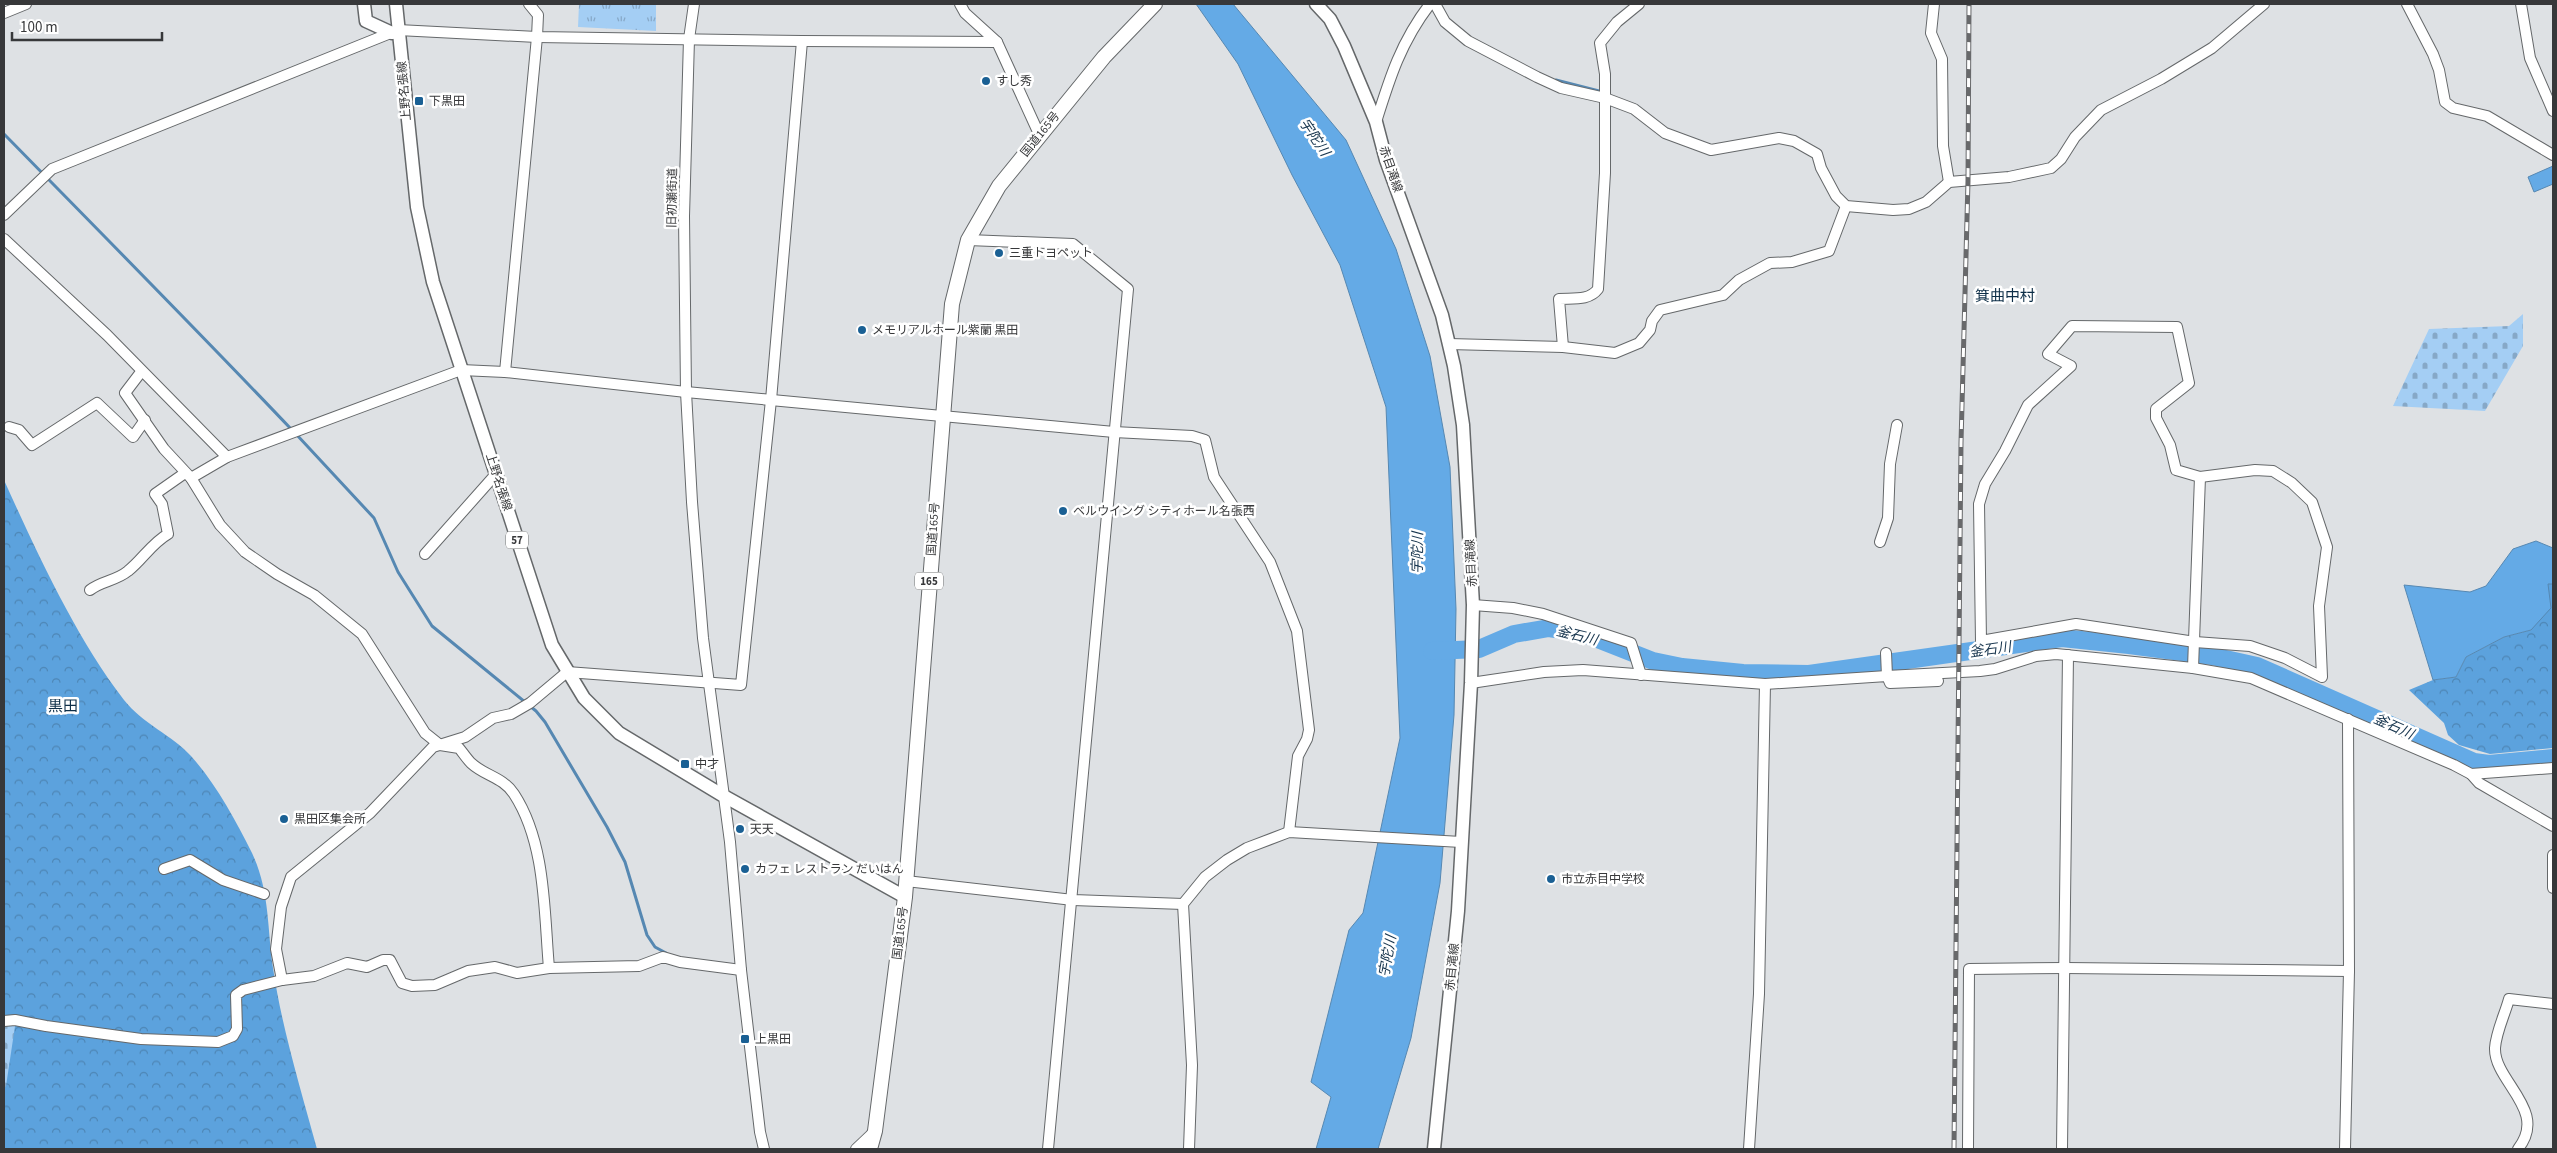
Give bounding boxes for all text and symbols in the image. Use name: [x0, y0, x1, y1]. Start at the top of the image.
scale bar: [12, 10, 162, 42]
text: 100 m: [20, 17, 58, 38]
street label: 上野名張線: [393, 60, 416, 122]
place label: すし秀: [996, 73, 1032, 90]
marker: すし秀: [980, 75, 992, 87]
place label: 下黒田: [429, 93, 465, 110]
marker: 下黒田: [413, 95, 425, 107]
street label: 国道165号: [1017, 108, 1064, 161]
water label: 宇陀川: [1294, 115, 1335, 162]
street label: 赤目滝線: [1375, 144, 1406, 195]
street label: 旧初瀬街道: [663, 168, 682, 228]
place label: 三重トヨペット: [1009, 245, 1093, 262]
marker: 三重トヨペット: [993, 247, 1005, 259]
district label: 箕曲中村: [1975, 286, 2035, 307]
place label: メモリアルホール紫蘭 黒田: [872, 322, 1018, 339]
marker: メモリアルホール紫蘭 黒田: [856, 324, 868, 336]
street label: 上野名張線: [481, 451, 516, 513]
street label: 国道165号: [923, 502, 944, 557]
place label: ベルウイング シティホール名張西: [1073, 503, 1255, 520]
marker: ベルウイング シティホール名張西: [1057, 505, 1069, 517]
water label: 宇陀川: [1408, 530, 1428, 574]
road number: 57: [506, 532, 528, 548]
street label: 赤目滝線: [1462, 539, 1481, 587]
road number: 165: [915, 572, 943, 590]
water label: 釜石川: [1554, 621, 1601, 651]
water label: 釜石川: [1968, 637, 2014, 663]
district label: 黒田: [48, 696, 78, 717]
water label: 釜石川: [2370, 709, 2419, 745]
place label: 中才: [695, 756, 719, 773]
marker: 中才: [679, 758, 691, 770]
place label: 黒田区集会所: [294, 811, 366, 828]
marker: 黒田区集会所: [278, 813, 290, 825]
place label: 天天: [750, 821, 774, 838]
marker: 天天: [734, 823, 746, 835]
place label: カフェ レストラン だいはん: [755, 861, 904, 878]
marker: カフェ レストラン だいはん: [739, 863, 751, 875]
place label: 市立赤目中学校: [1561, 871, 1645, 888]
marker: 市立赤目中学校: [1545, 873, 1557, 885]
street label: 国道165号: [889, 905, 912, 961]
water label: 宇陀川: [1374, 932, 1402, 979]
street label: 赤目滝線: [1442, 942, 1463, 992]
place label: 上黒田: [755, 1031, 791, 1048]
marker: 上黒田: [739, 1033, 751, 1045]

